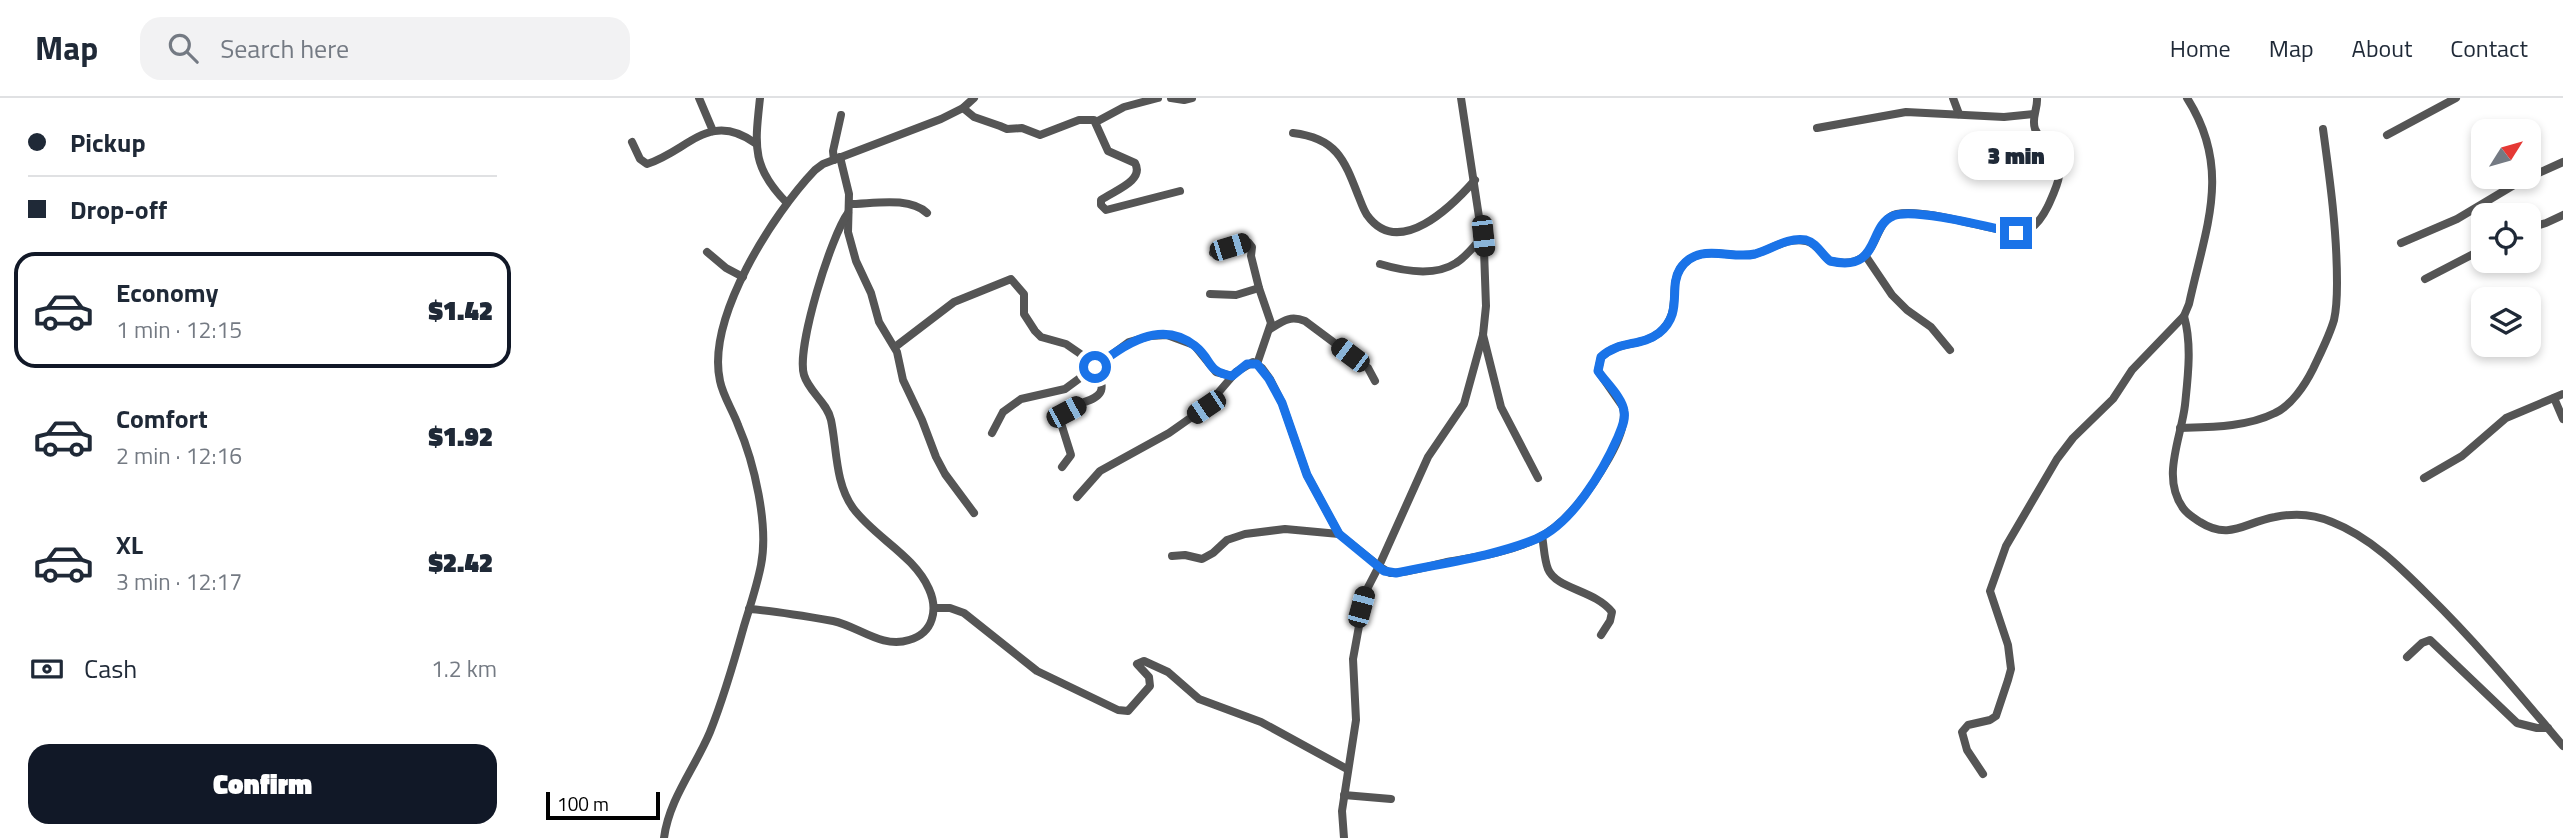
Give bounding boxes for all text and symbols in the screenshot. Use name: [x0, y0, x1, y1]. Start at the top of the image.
search box: [140, 17, 630, 80]
text: Map: [35, 23, 98, 73]
icon: search: [164, 29, 202, 67]
text: Search here: [220, 29, 349, 68]
text: Home: [2170, 30, 2231, 66]
text: Map: [2269, 30, 2314, 66]
text: About: [2352, 30, 2412, 66]
text: Contact: [2450, 30, 2528, 66]
north arrow: [2471, 119, 2541, 189]
map controls: [2471, 119, 2541, 357]
text: Pickup: [70, 123, 146, 162]
callout: 3 min: [1958, 131, 2074, 180]
text: 3 min: [1987, 138, 2045, 173]
text: Drop-off: [70, 190, 167, 229]
button: locate: [2471, 203, 2541, 273]
car: [1471, 214, 1496, 258]
route end: [2000, 217, 2032, 249]
car: [1207, 231, 1254, 263]
text: Economy: [116, 273, 218, 312]
icon: car: [32, 279, 95, 342]
button: layers: [2471, 287, 2541, 357]
text: $1.42: [428, 291, 493, 330]
text: 1 min · 12:15: [116, 312, 242, 347]
car: [1327, 334, 1374, 376]
route start: [1079, 351, 1111, 383]
car: [1183, 387, 1230, 427]
car: [1043, 393, 1090, 431]
text: Comfort: [116, 399, 208, 438]
icon: car: [32, 405, 95, 468]
text: $1.92: [428, 417, 493, 456]
text: 2 min · 12:16: [116, 438, 242, 473]
text: XL: [116, 525, 143, 564]
icon: car: [32, 531, 95, 594]
text: $2.42: [428, 543, 493, 582]
text: 3 min · 12:17: [116, 564, 242, 599]
car: [1346, 584, 1377, 630]
text: Cash: [84, 649, 137, 688]
icon: cash: [28, 650, 66, 688]
text: 1.2 km: [431, 651, 497, 686]
button: Confirm: [28, 744, 497, 824]
scale bar: [546, 789, 660, 821]
text: 100 m: [557, 789, 609, 818]

